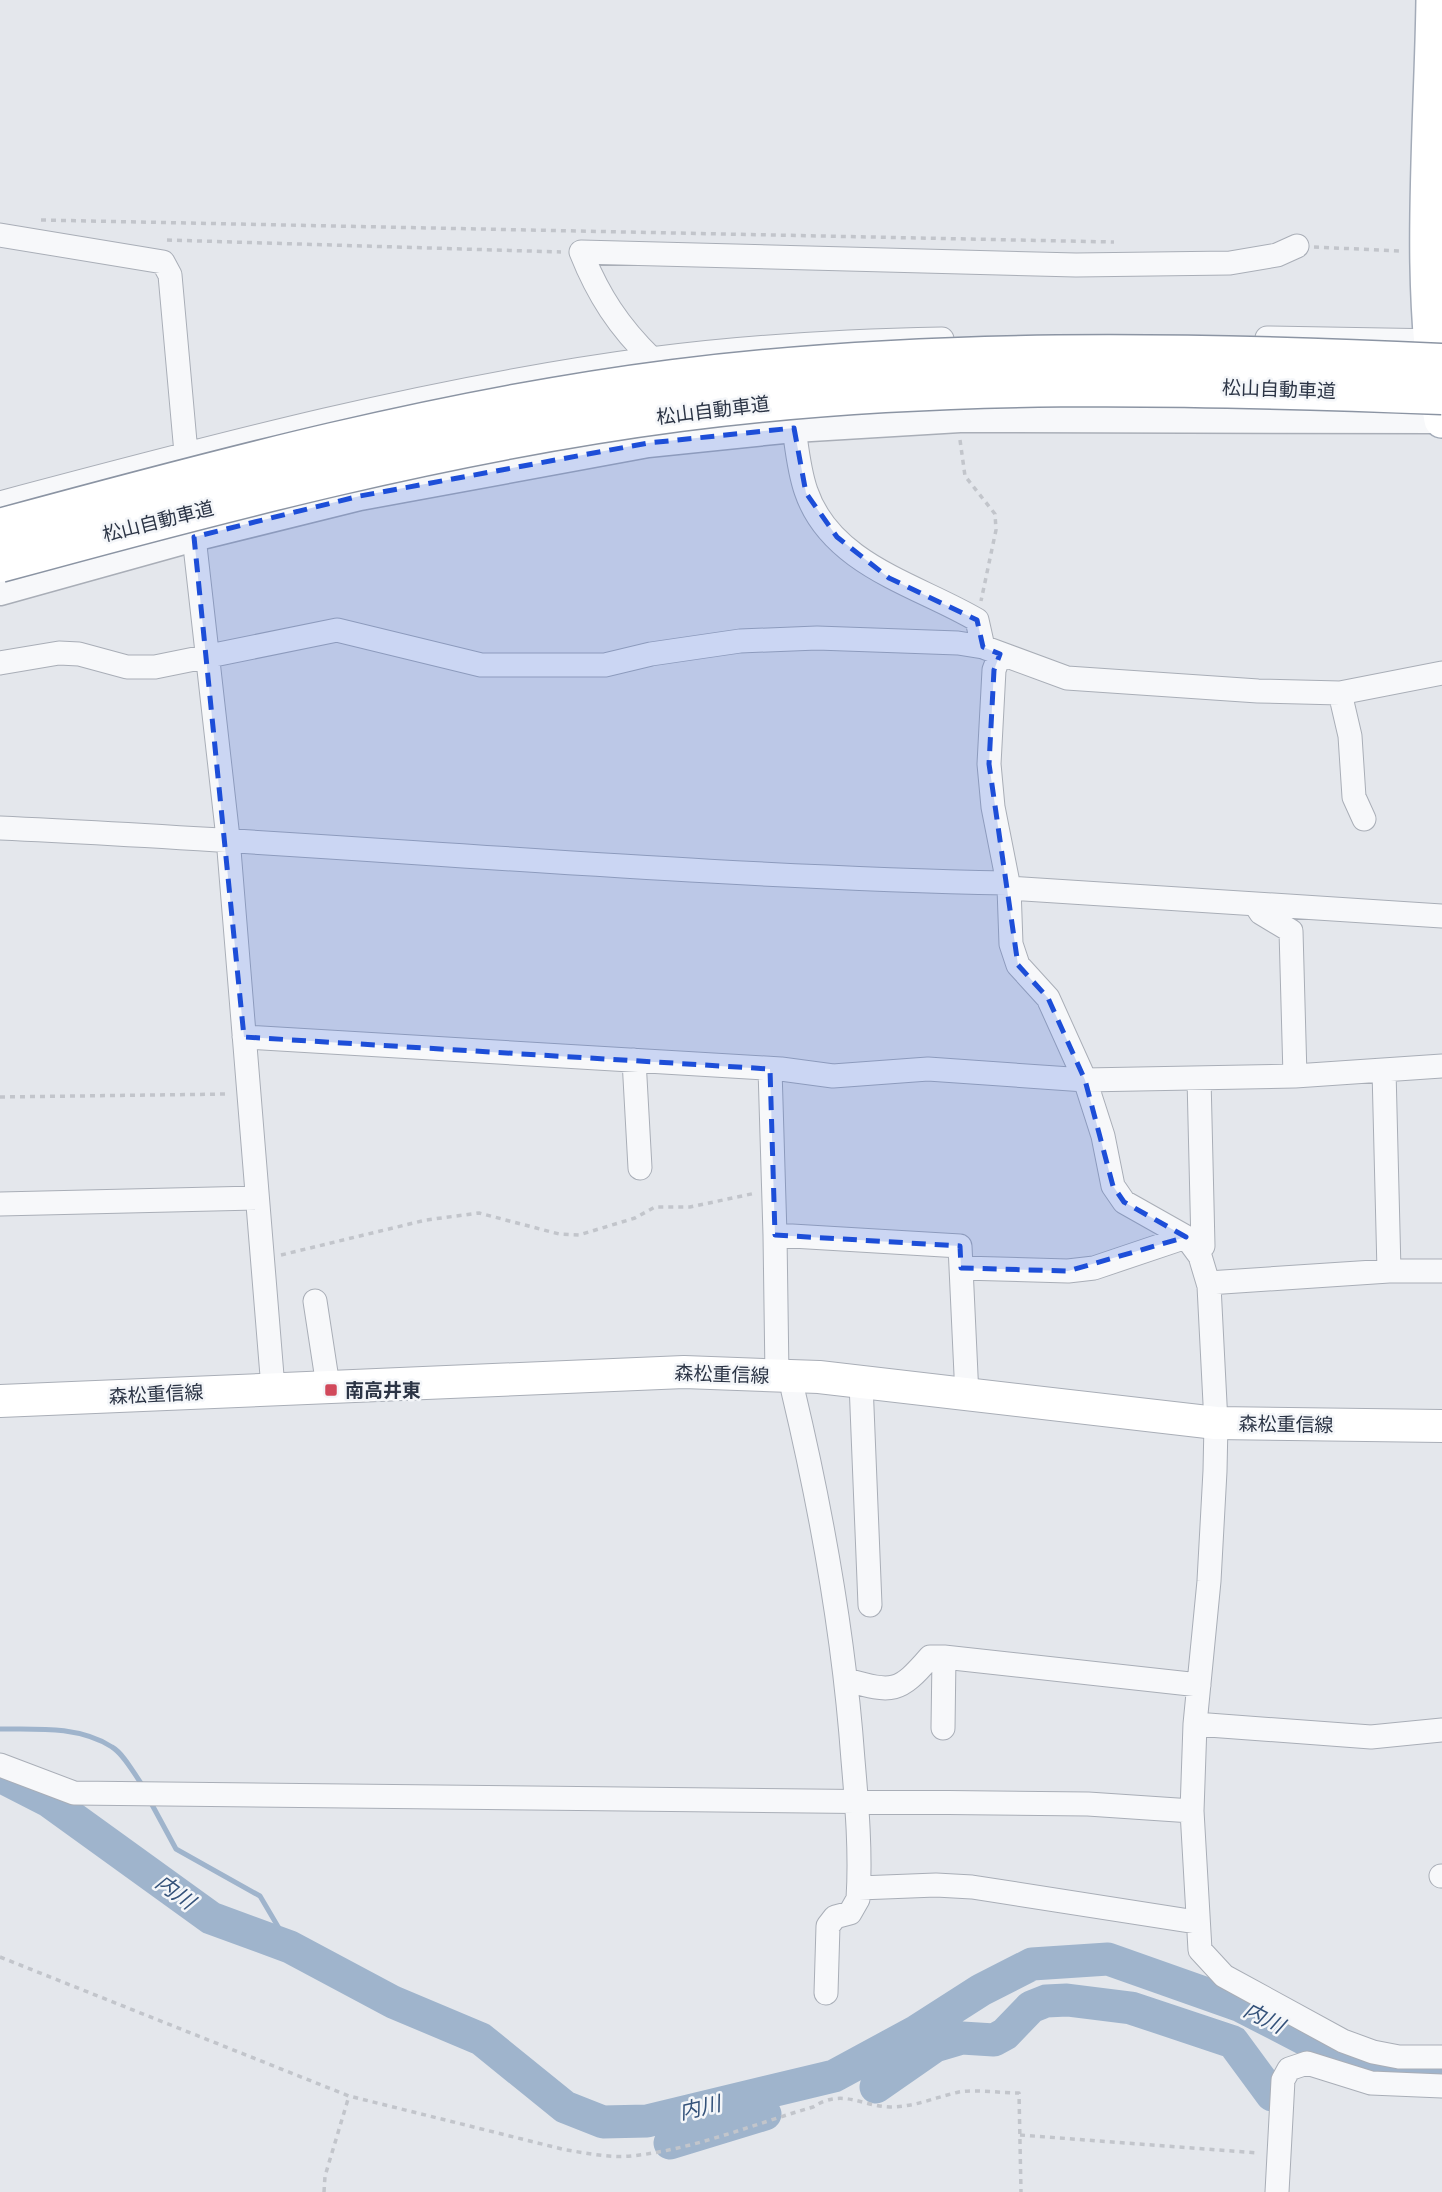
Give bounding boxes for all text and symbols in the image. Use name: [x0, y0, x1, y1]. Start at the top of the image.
street label: 松山自動車道: [1222, 375, 1336, 403]
street label: 松山自動車道: [655, 391, 771, 429]
street label: 松山自動車道: [100, 496, 216, 546]
street label: 森松重信線: [674, 1360, 770, 1388]
place label: 南高井東: [345, 1378, 421, 1402]
street label: 森松重信線: [108, 1380, 204, 1408]
marker: 南高井東: [323, 1382, 339, 1398]
street label: 森松重信線: [1238, 1411, 1334, 1437]
water label: 内川: [150, 1868, 202, 1916]
water label: 内川: [1239, 1996, 1291, 2040]
water label: 内川: [676, 2089, 725, 2125]

